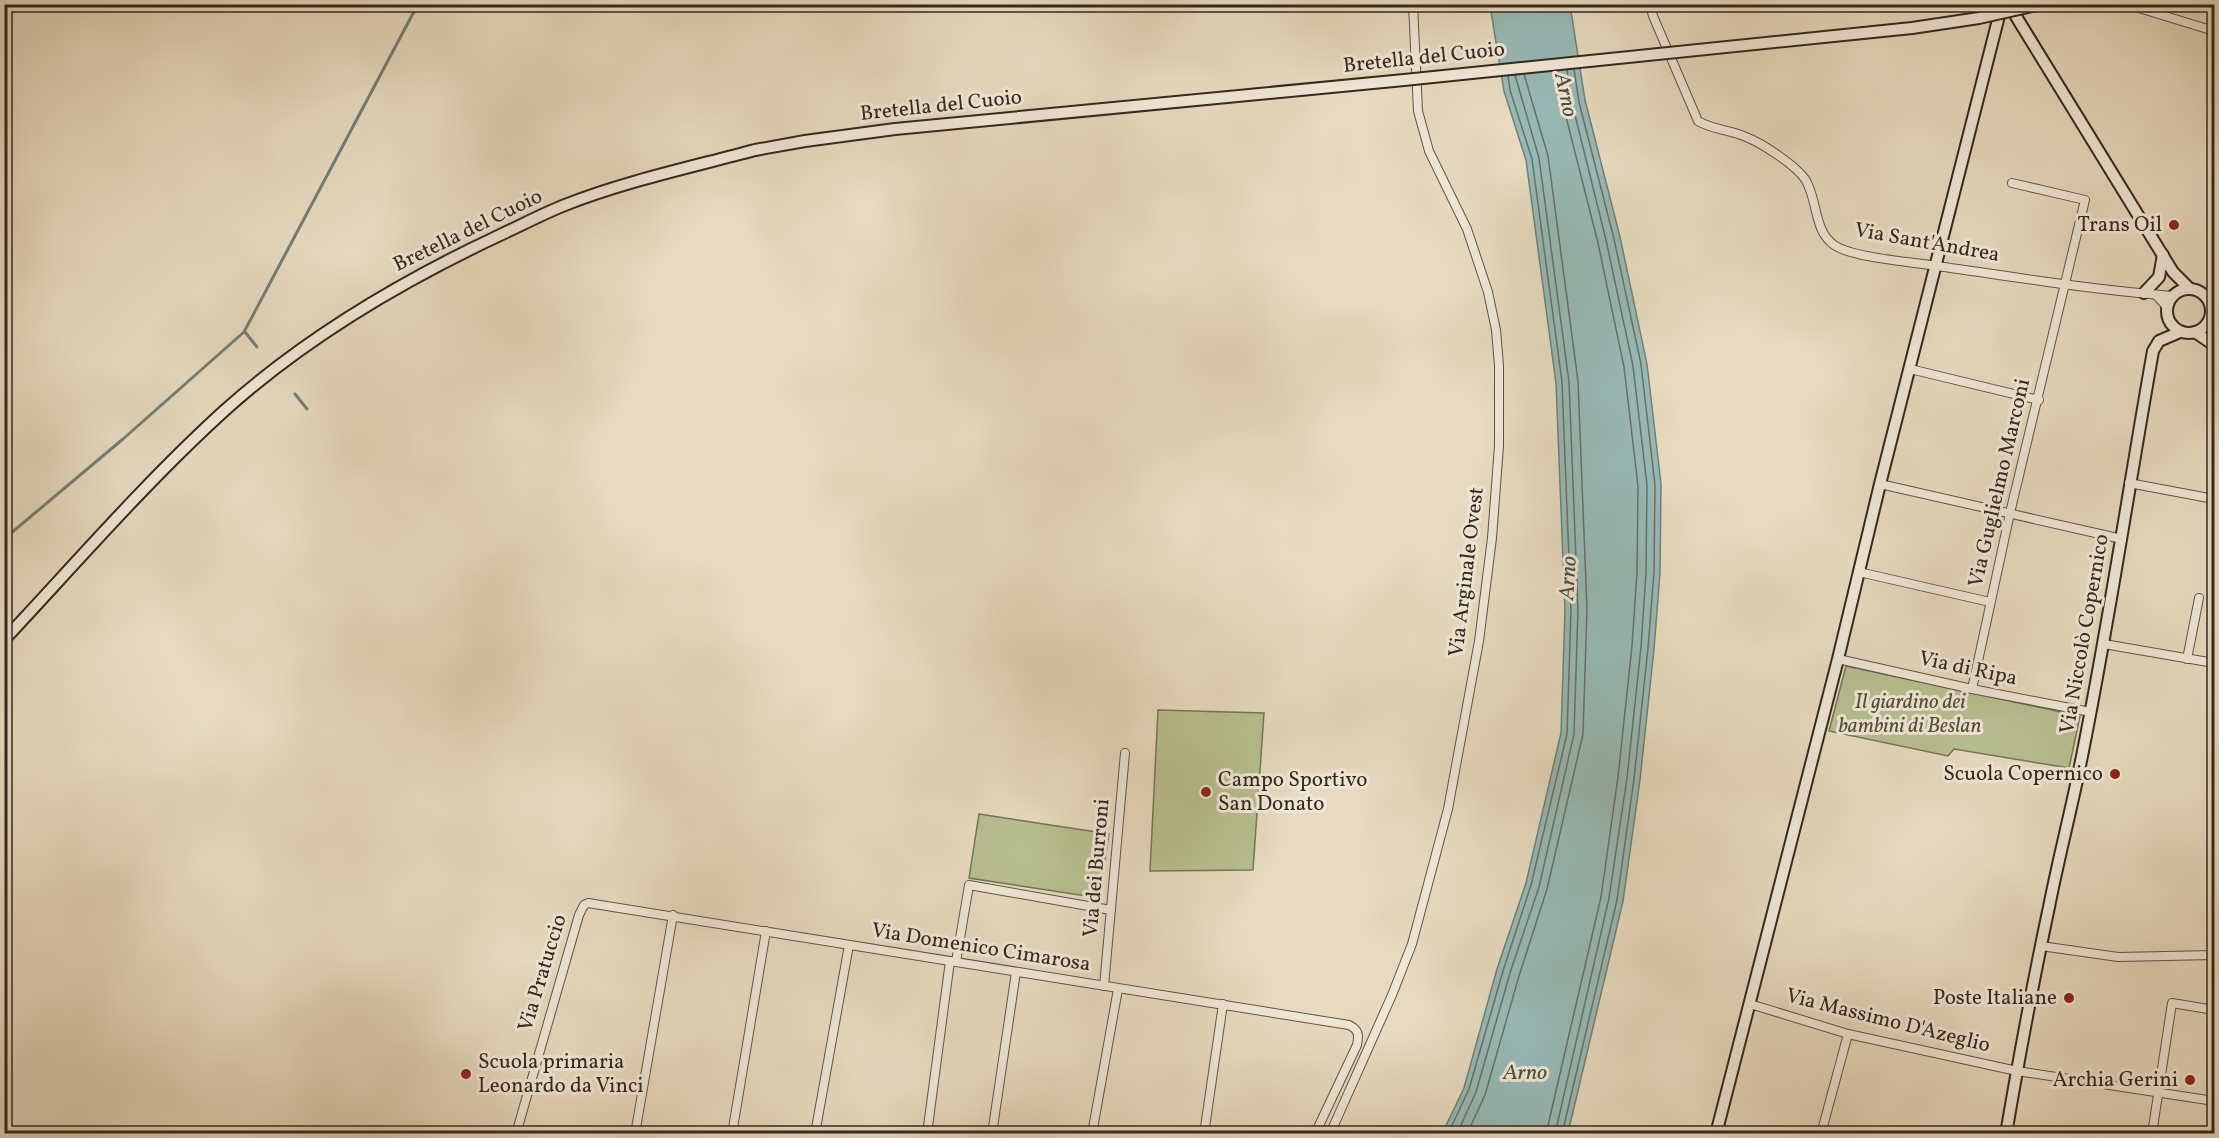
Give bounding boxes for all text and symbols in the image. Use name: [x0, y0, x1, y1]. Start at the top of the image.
street label: Bretella del Cuoio: [1342, 35, 1506, 81]
water label: Arno: [1545, 69, 1585, 120]
street label: Bretella del Cuoio: [859, 83, 1023, 129]
street label: Bretella del Cuoio: [389, 182, 547, 280]
place label: Trans Oil: [2078, 211, 2162, 240]
street label: Via Sant'Andrea: [1852, 216, 2002, 270]
marker: Trans Oil: [2167, 218, 2181, 232]
street label: Via Guglielmo Marconi: [1962, 376, 2038, 590]
street label: Via Arginale Ovest: [1442, 485, 1492, 659]
street label: Via Niccolò Copernico: [2053, 532, 2117, 736]
water label: Arno: [1552, 555, 1586, 602]
street label: Via di Ripa: [1916, 644, 2020, 694]
park label: Il giardino dei bambini di Beslan: [1839, 688, 1982, 741]
place label: Scuola Copernico: [1943, 760, 2103, 789]
place label: Campo Sportivo San Donato: [1218, 766, 1368, 819]
marker: Scuola Copernico: [2108, 767, 2122, 781]
marker: Campo Sportivo San Donato: [1199, 785, 1213, 799]
street label: Via dei Burroni: [1076, 797, 1118, 939]
street label: Via Pratuccio: [511, 911, 575, 1035]
street label: Via Domenico Cimarosa: [869, 916, 1093, 980]
street label: Via Massimo D'Azeglio: [1783, 982, 1993, 1060]
place label: Poste Italiane: [1933, 984, 2057, 1013]
marker: Poste Italiane: [2062, 991, 2076, 1005]
place label: Scuola primaria Leonardo da Vinci: [478, 1048, 644, 1101]
water label: Arno: [1502, 1058, 1547, 1089]
place label: Archia Gerini: [2053, 1066, 2178, 1095]
marker: Scuola primaria Leonardo da Vinci: [459, 1067, 473, 1081]
marker: Archia Gerini: [2183, 1073, 2197, 1087]

